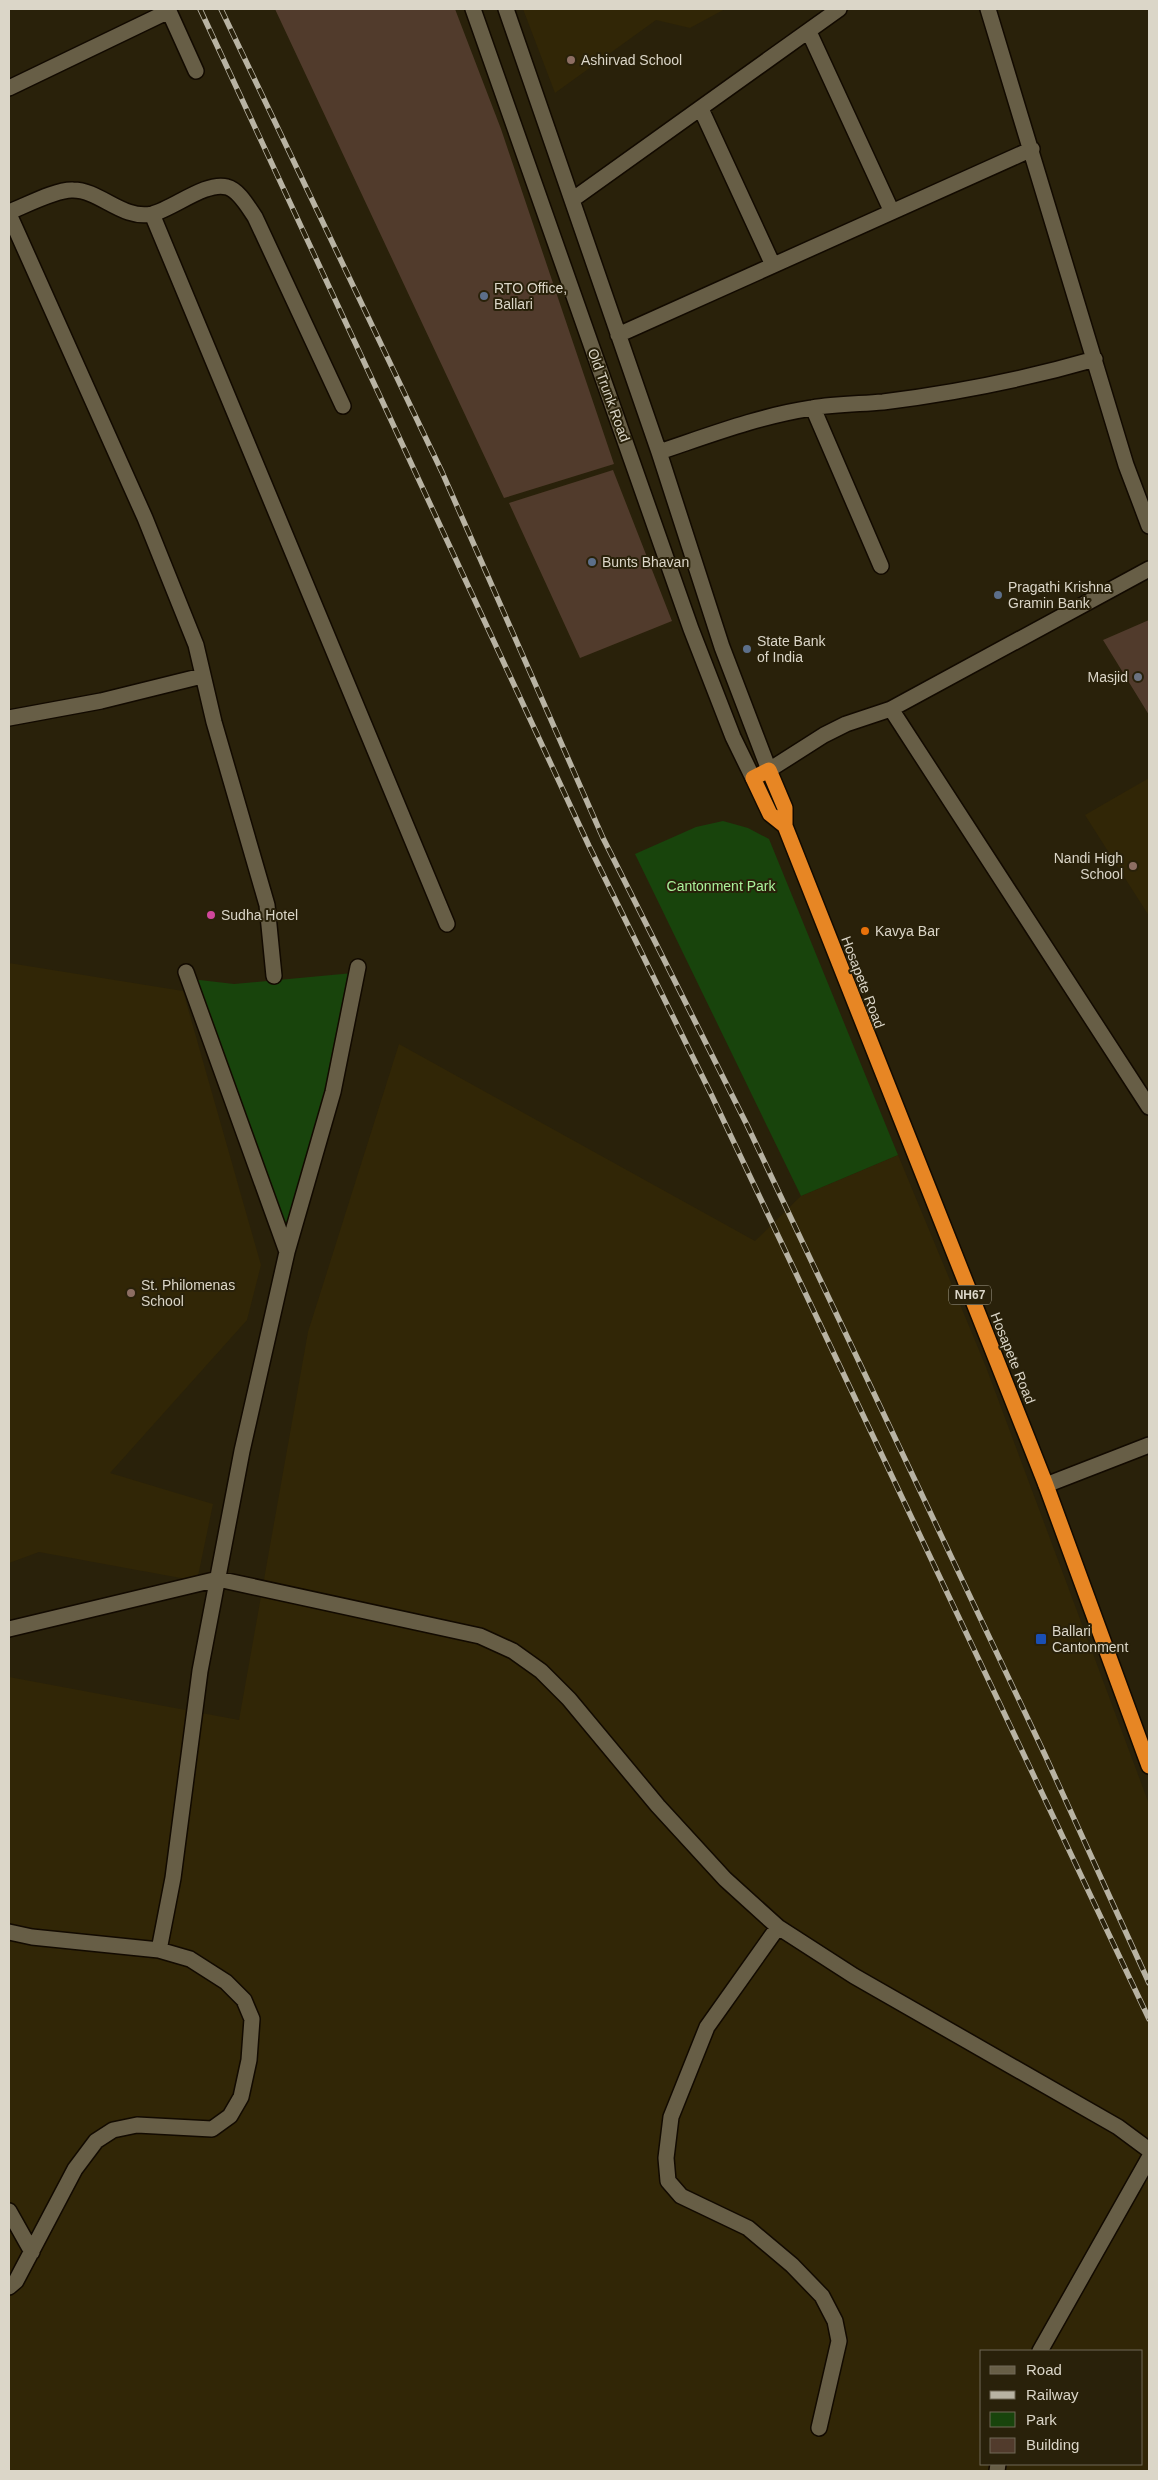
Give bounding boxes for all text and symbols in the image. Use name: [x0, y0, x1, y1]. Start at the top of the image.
place label: Ashirvad School: [581, 52, 682, 68]
marker: Ashirvad School: [565, 54, 577, 66]
place label: RTO Office, Ballari: [494, 280, 567, 312]
marker: RTO Office, Ballari: [478, 290, 490, 302]
street label: Old Trunk Road: [585, 346, 633, 444]
place label: Bunts Bhavan: [602, 554, 689, 570]
marker: Bunts Bhavan: [586, 556, 598, 568]
place label: Pragathi Krishna Gramin Bank: [1008, 579, 1112, 611]
marker: Pragathi Krishna Gramin Bank: [992, 589, 1004, 601]
place label: State Bank of India: [757, 633, 826, 665]
marker: State Bank of India: [741, 643, 753, 655]
place label: Masjid: [1088, 669, 1128, 685]
marker: Masjid: [1132, 671, 1144, 683]
place label: Nandi High School: [1054, 850, 1123, 882]
marker: Nandi High School: [1127, 860, 1139, 872]
park label: Cantonment Park: [667, 878, 776, 894]
place label: Sudha Hotel: [221, 907, 298, 923]
marker: Sudha Hotel: [205, 909, 217, 921]
place label: Kavya Bar: [875, 923, 940, 939]
marker: Kavya Bar: [859, 925, 871, 937]
street label: Hosapete Road: [838, 934, 888, 1030]
place label: St. Philomenas School: [141, 1277, 235, 1309]
road number: NH67: [949, 1286, 991, 1304]
marker: St. Philomenas School: [125, 1287, 137, 1299]
street label: Hosapete Road: [987, 1310, 1039, 1406]
place label: Ballari Cantonment: [1052, 1623, 1128, 1655]
marker: Ballari Cantonment: [1034, 1632, 1048, 1646]
legend: [980, 2350, 1143, 2465]
text: Road: [1026, 2361, 1062, 2378]
text: Railway: [1026, 2386, 1079, 2403]
text: Park: [1026, 2411, 1057, 2428]
text: Building: [1026, 2436, 1079, 2453]

